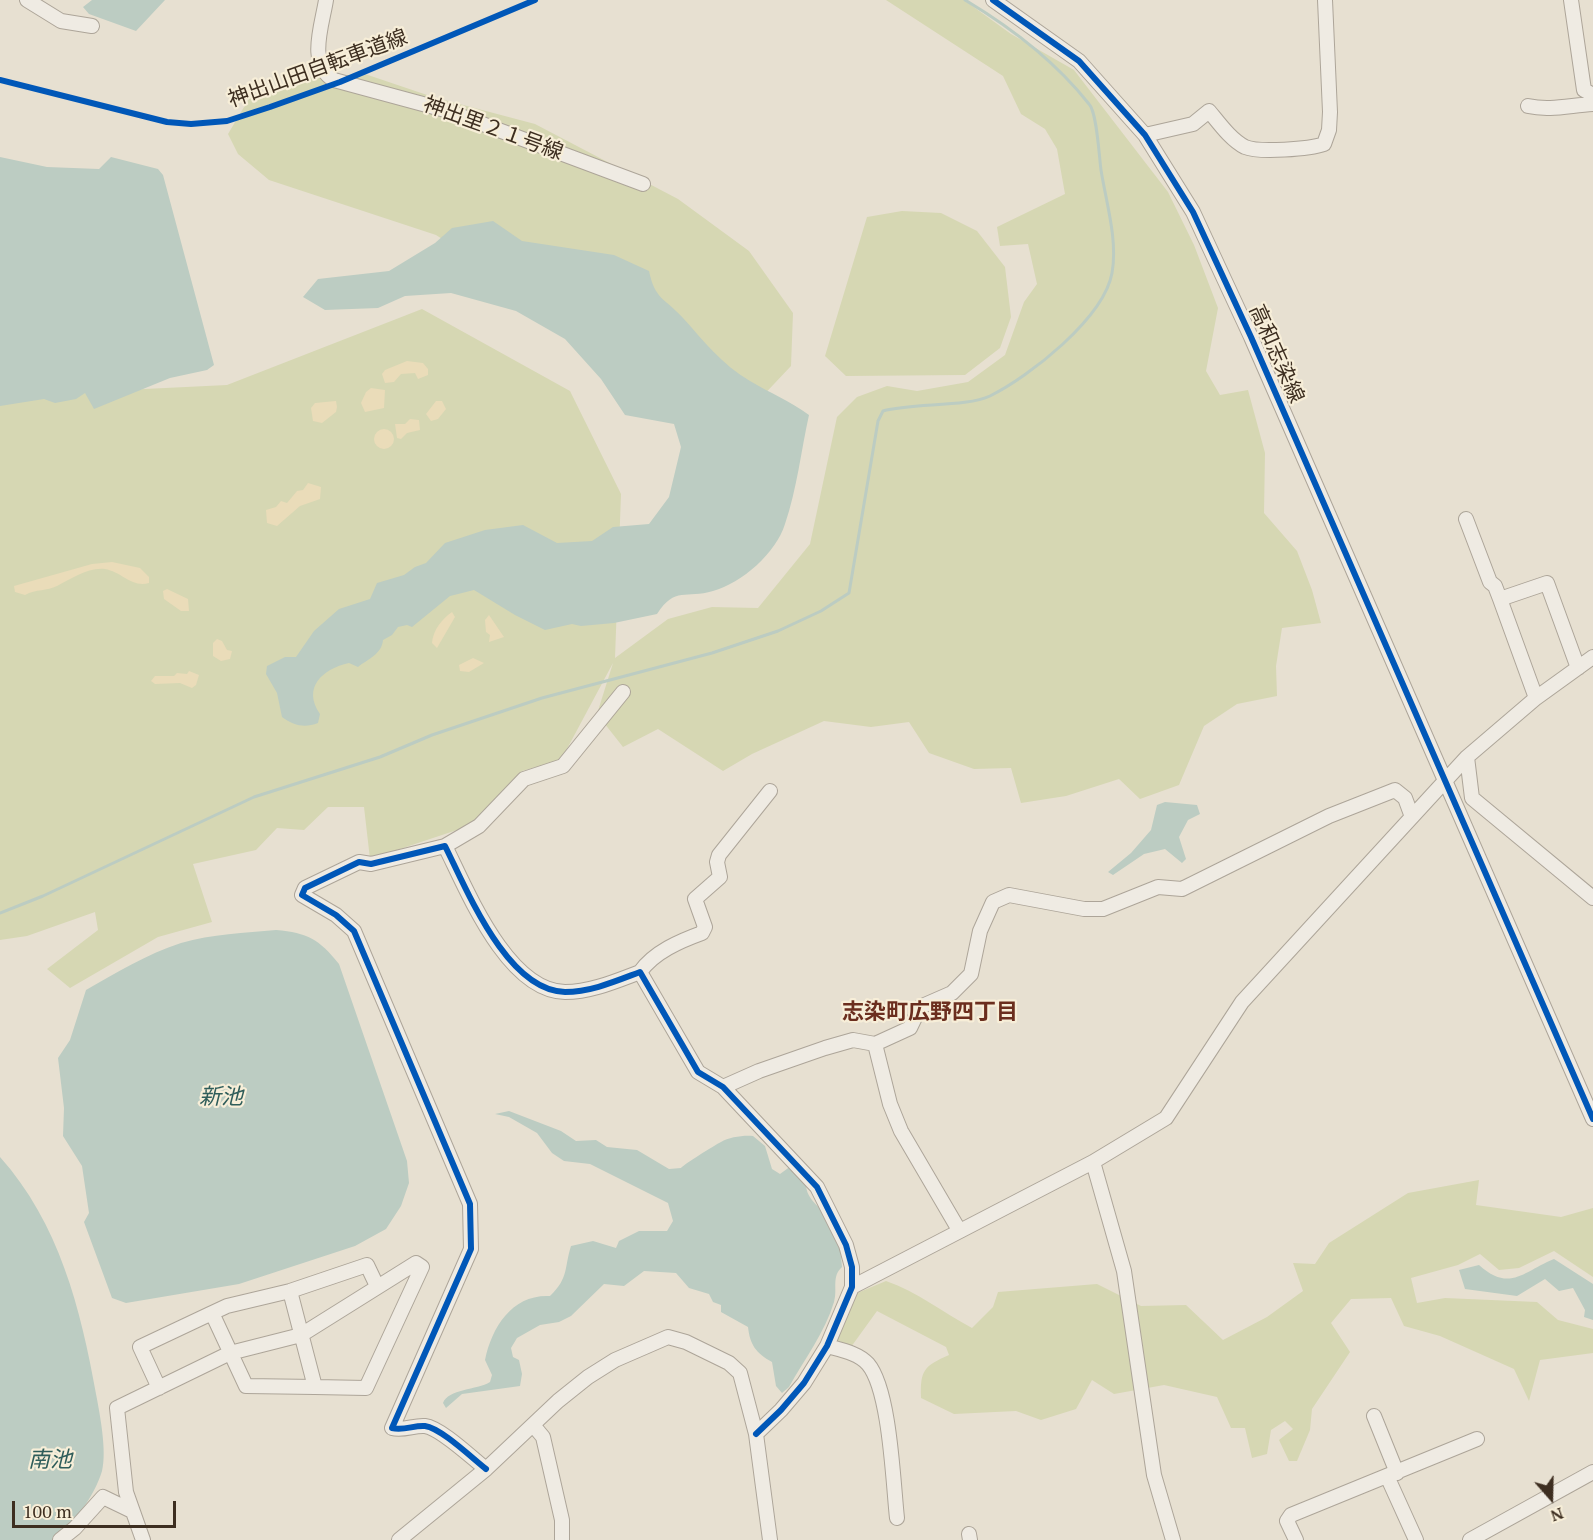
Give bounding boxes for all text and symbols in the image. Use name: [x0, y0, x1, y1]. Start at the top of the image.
street label: 神出山田自転車道線: [225, 25, 411, 113]
street label: 神出里２１号線: [420, 92, 566, 166]
street label: 高和志染線: [1243, 301, 1309, 407]
district label: 志染町広野四丁目: [842, 1000, 1018, 1026]
water label: 新池: [199, 1085, 243, 1111]
water label: 南池: [28, 1448, 72, 1474]
north arrow: [1521, 1468, 1581, 1528]
scale bar: [15, 1489, 178, 1527]
text: 100 m: [23, 1499, 72, 1523]
text: N: [1548, 1502, 1567, 1527]

